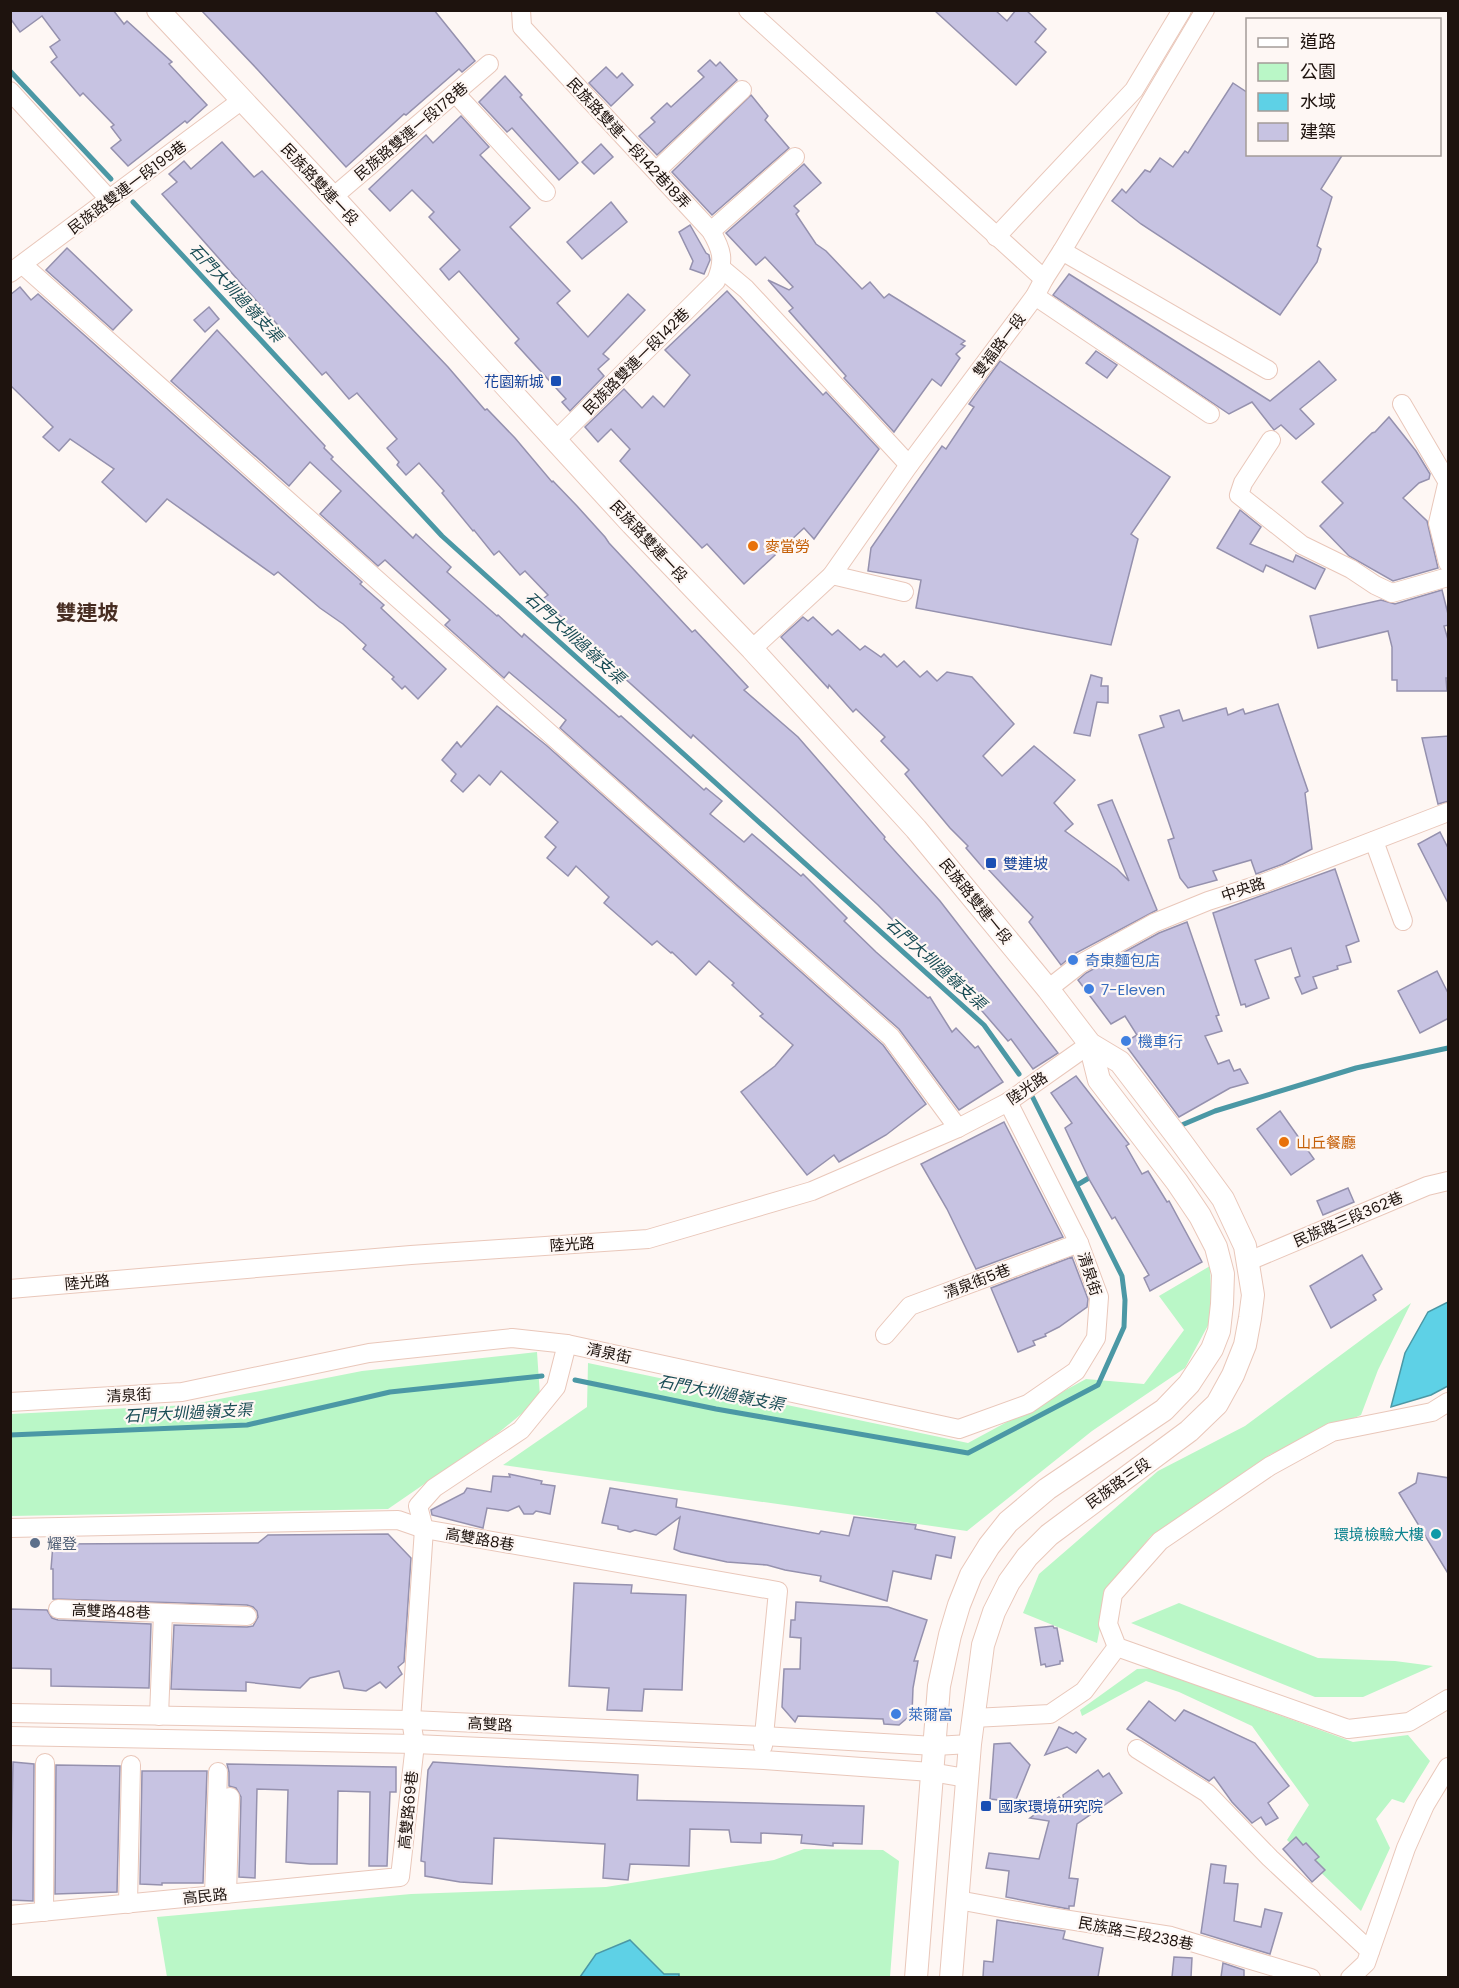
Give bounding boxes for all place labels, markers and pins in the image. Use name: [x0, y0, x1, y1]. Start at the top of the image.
place label: 花園新城: [484, 371, 544, 392]
marker: 花園新城: [549, 374, 563, 388]
place label: 麥當勞: [765, 536, 810, 557]
marker: 麥當勞: [746, 539, 760, 553]
place label: 雙連坡: [1003, 853, 1048, 874]
marker: 雙連坡: [984, 856, 998, 870]
place label: 奇東麵包店: [1085, 950, 1160, 971]
marker: 奇東麵包店: [1066, 953, 1080, 967]
place label: 7-Eleven: [1101, 979, 1165, 1000]
marker: 7-Eleven: [1082, 982, 1096, 996]
place label: 機車行: [1138, 1031, 1183, 1052]
marker: 機車行: [1119, 1034, 1133, 1048]
place label: 山丘餐廳: [1296, 1132, 1356, 1153]
marker: 山丘餐廳: [1277, 1135, 1291, 1149]
place label: 環境檢驗大樓: [1334, 1524, 1424, 1545]
marker: 環境檢驗大樓: [1429, 1527, 1443, 1541]
place label: 耀登: [47, 1533, 77, 1554]
marker: 耀登: [28, 1536, 42, 1550]
place label: 萊爾富: [908, 1704, 953, 1725]
marker: 萊爾富: [889, 1707, 903, 1721]
place label: 國家環境研究院: [998, 1796, 1103, 1817]
marker: 國家環境研究院: [979, 1799, 993, 1813]

